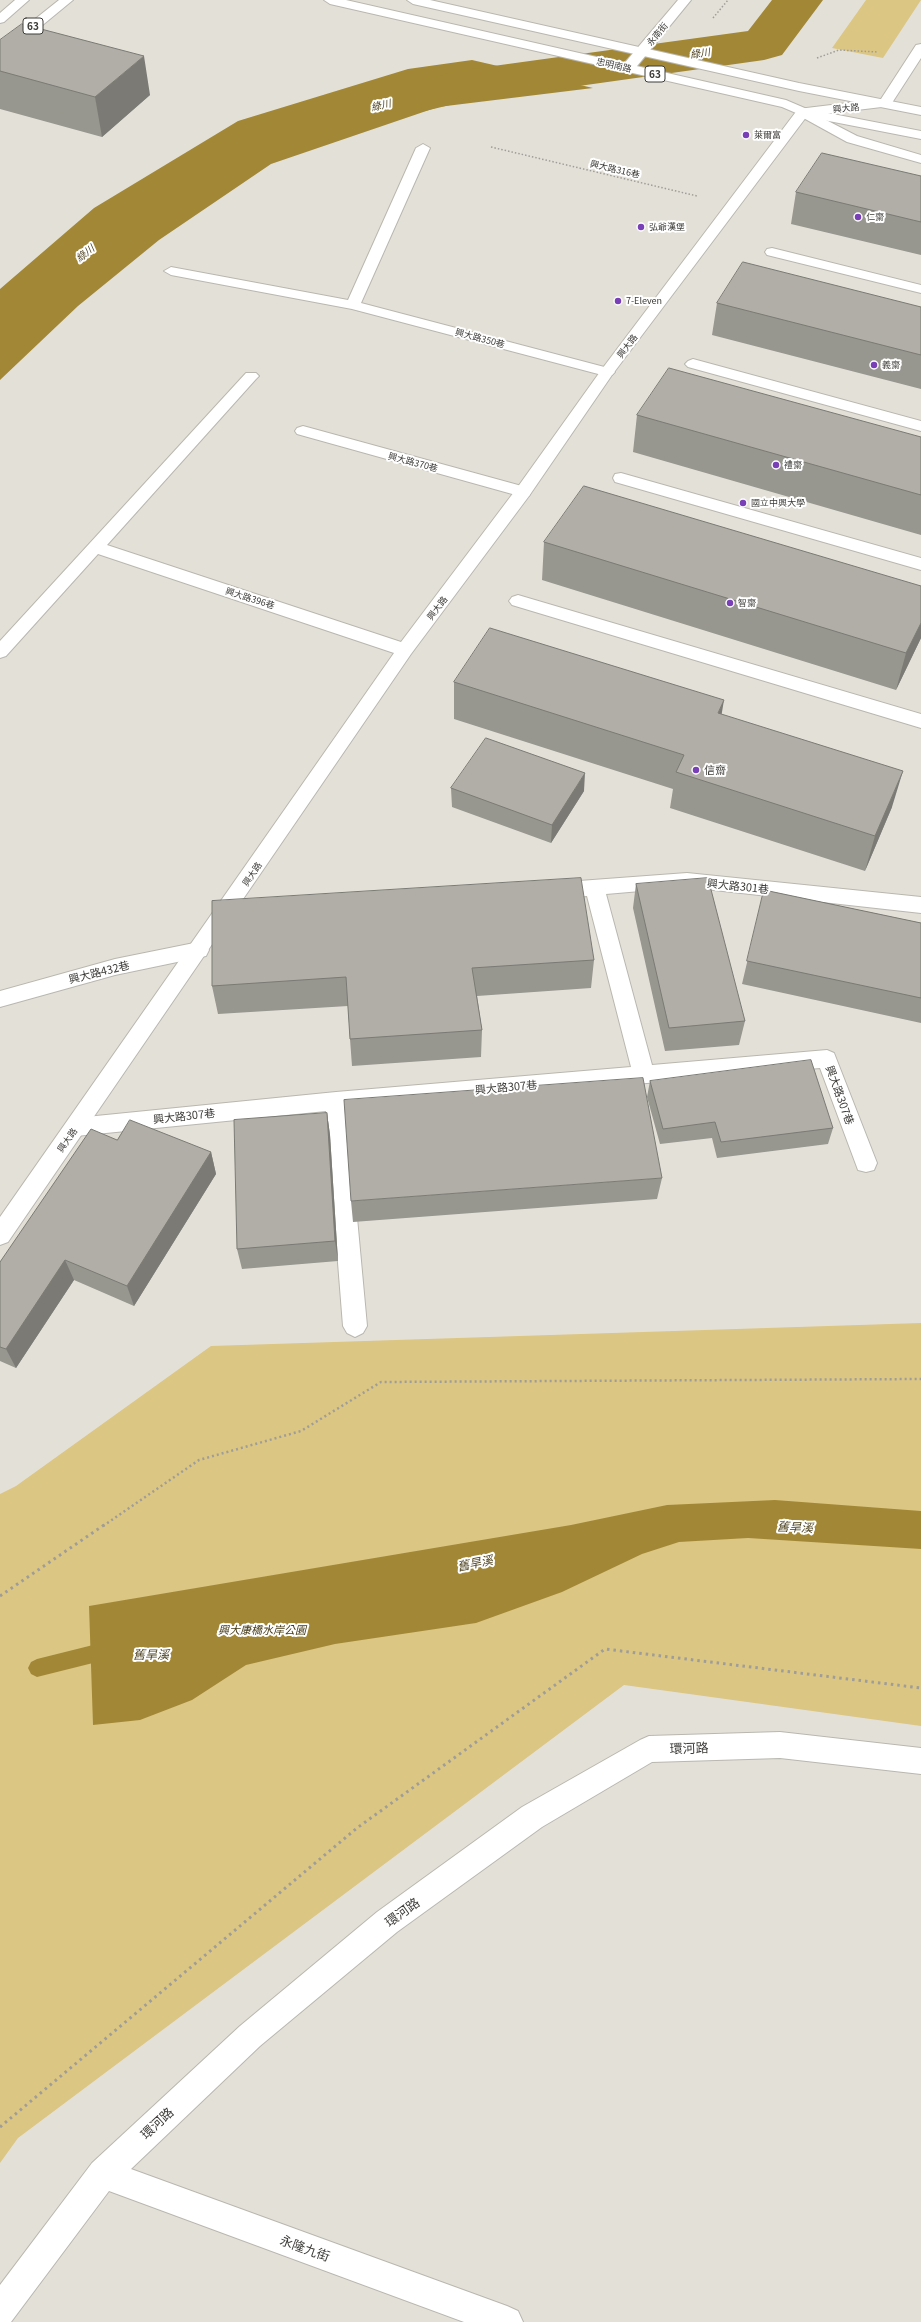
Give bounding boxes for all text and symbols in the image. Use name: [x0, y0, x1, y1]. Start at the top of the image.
road number: 63: [23, 18, 43, 34]
street label: 永南街: [644, 20, 670, 48]
water label: 綠川: [689, 46, 711, 60]
street label: 忠明南路: [595, 56, 633, 74]
road number: 63: [645, 66, 665, 82]
water label: 綠川: [370, 97, 392, 113]
street label: 興大路: [832, 101, 860, 115]
marker: 萊爾富: [741, 130, 751, 140]
place label: 萊爾富: [754, 130, 781, 140]
street label: 興大路316巷: [589, 158, 641, 180]
marker: 仁齋: [853, 212, 863, 222]
place label: 仁齋: [866, 212, 884, 222]
marker: 弘爺漢堡: [636, 222, 646, 232]
place label: 弘爺漢堡: [649, 222, 685, 232]
water label: 綠川: [73, 242, 97, 264]
marker: 7-Eleven: [613, 296, 623, 306]
place label: 7-Eleven: [626, 296, 662, 306]
street label: 興大路350巷: [454, 326, 506, 350]
street label: 興大路: [615, 332, 639, 360]
marker: 義齋: [869, 360, 879, 370]
place label: 義齋: [882, 360, 900, 370]
street label: 興大路370巷: [387, 450, 439, 474]
marker: 禮齋: [771, 460, 781, 470]
place label: 禮齋: [784, 460, 802, 470]
marker: 國立中興大學: [738, 498, 748, 508]
place label: 國立中興大學: [751, 498, 805, 508]
street label: 興大路396巷: [224, 585, 276, 611]
street label: 興大路: [425, 594, 449, 622]
marker: 智齋: [725, 598, 735, 608]
place label: 智齋: [738, 598, 756, 608]
place label: 信齋: [704, 763, 726, 777]
marker: 信齋: [691, 765, 701, 775]
street label: 興大路: [240, 860, 264, 888]
street label: 興大路301巷: [706, 876, 770, 896]
street label: 興大路432巷: [67, 958, 131, 986]
street label: 興大路307巷: [823, 1063, 857, 1127]
street label: 興大路307巷: [474, 1078, 538, 1096]
street label: 興大路307巷: [152, 1106, 216, 1126]
street label: 興大路: [55, 1126, 79, 1154]
water label: 舊旱溪: [777, 1519, 813, 1535]
water label: 舊旱溪: [456, 1552, 494, 1574]
park label: 興大康橋水岸公園: [218, 1623, 306, 1637]
water label: 舊旱溪: [133, 1647, 169, 1661]
street label: 環河路: [669, 1740, 709, 1756]
street label: 環河路: [382, 1894, 422, 1930]
street label: 環河路: [137, 2104, 177, 2142]
street label: 永隆九街: [278, 2232, 332, 2264]

